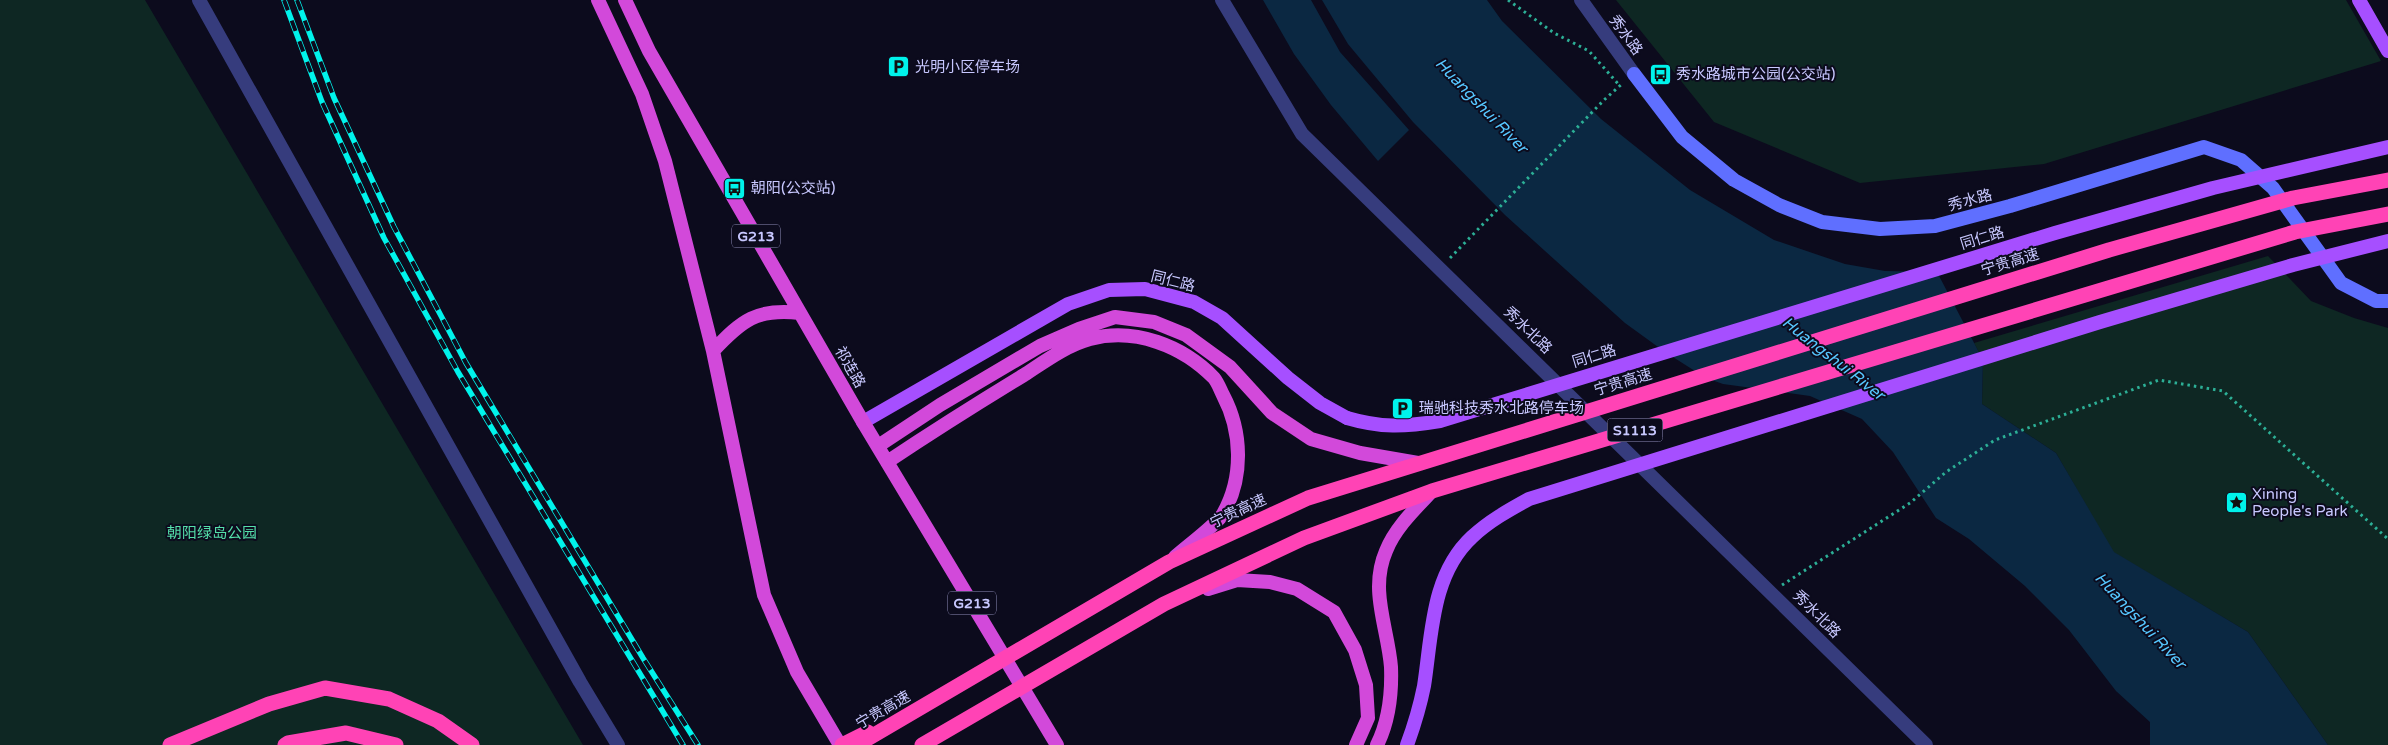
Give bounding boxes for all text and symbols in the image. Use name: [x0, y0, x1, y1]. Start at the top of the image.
street label: 秀水路: [1605, 12, 1647, 58]
water label: Huangshui River: [1431, 54, 1533, 159]
parking icon: 光明小区停车场: [887, 55, 911, 79]
place label: 光明小区停车场: [915, 58, 1020, 76]
bus stop icon: 秀水路城市公园(公交站): [1648, 62, 1672, 86]
place label: 秀水路城市公园(公交站): [1676, 65, 1835, 83]
bus stop icon: 朝阳(公交站): [723, 176, 747, 200]
place label: 朝阳(公交站): [751, 179, 835, 197]
street label: 秀水路: [1946, 185, 1994, 215]
street label: 同仁路: [1958, 223, 2006, 253]
road number: G213: [732, 225, 780, 248]
street label: 宁贵高速: [1979, 245, 2041, 279]
street label: 同仁路: [1149, 267, 1197, 295]
street label: 秀水北路: [1500, 303, 1556, 357]
water label: Huangshui River: [1778, 313, 1890, 406]
street label: 同仁路: [1570, 341, 1618, 371]
street label: 祁连路: [831, 343, 869, 391]
street label: 宁贵高速: [1592, 365, 1654, 399]
parking icon: 瑞驰科技秀水北路停车场: [1391, 396, 1415, 420]
place label: 瑞驰科技秀水北路停车场: [1419, 399, 1584, 417]
road number: S1113: [1608, 418, 1662, 442]
place label: Xining People's Park: [2252, 485, 2348, 520]
street label: 宁贵高速: [1207, 490, 1269, 532]
place icon: Xining People's Park: [2224, 491, 2248, 515]
park label: 朝阳绿岛公园: [167, 524, 257, 542]
water label: Huangshui River: [2090, 568, 2191, 674]
street label: 秀水北路: [1789, 586, 1845, 642]
road number: G213: [948, 592, 996, 614]
street label: 宁贵高速: [853, 687, 913, 733]

